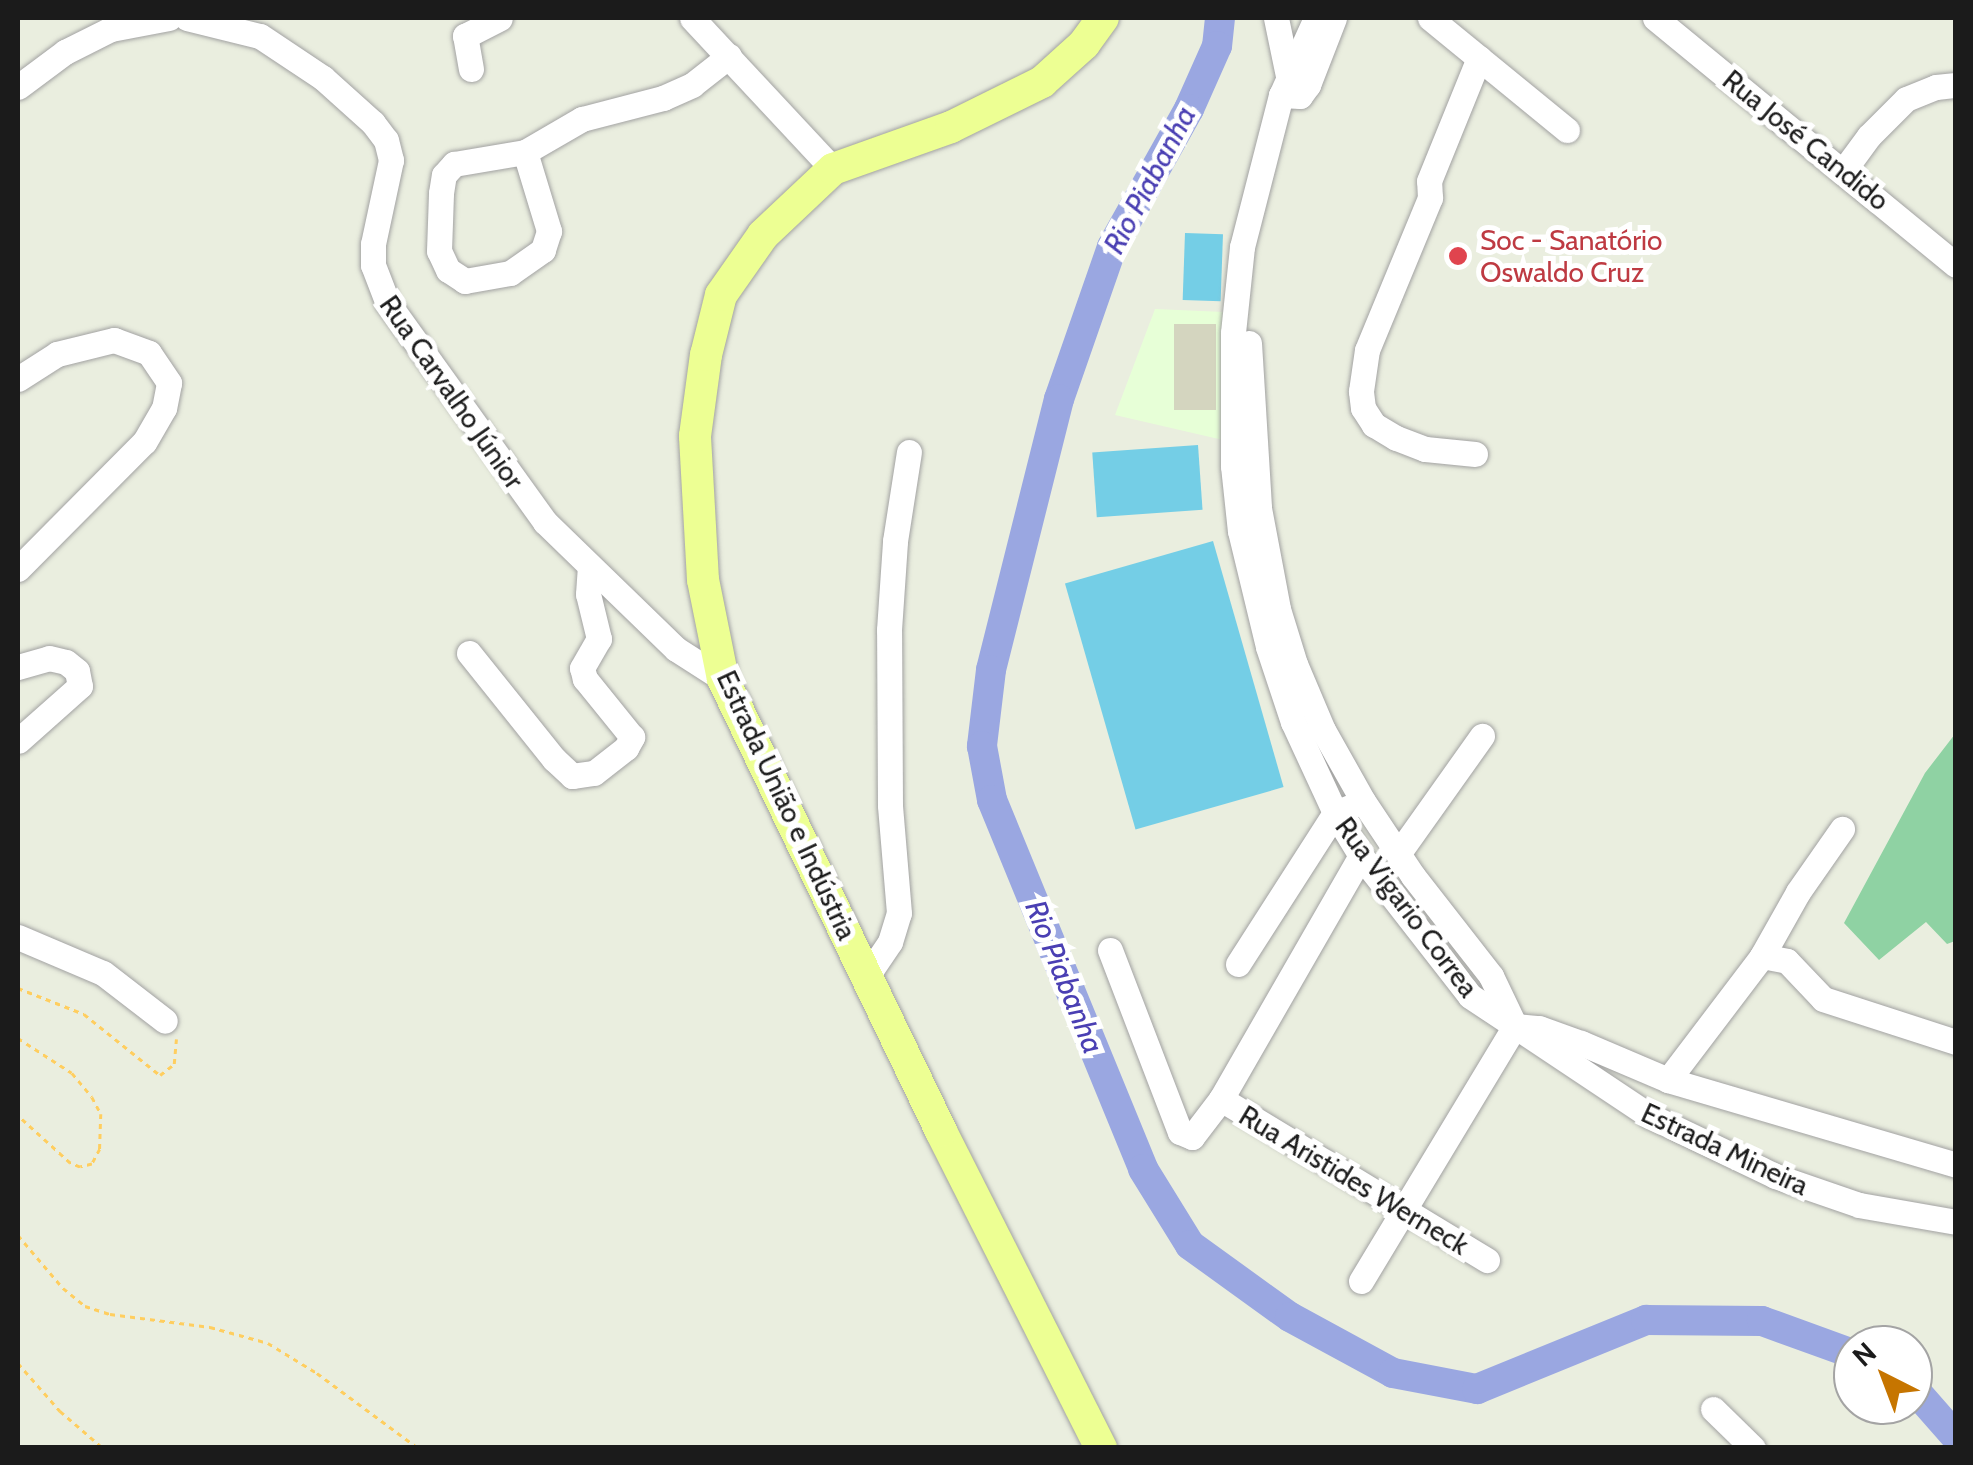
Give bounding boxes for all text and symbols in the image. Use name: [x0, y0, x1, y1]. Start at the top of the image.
street label: Rua José Candido: [1716, 63, 1896, 217]
water label: Rio Piabanha: [1096, 100, 1204, 260]
place label: Soc - Sanatório Oswaldo Cruz: [1480, 223, 1662, 289]
marker: Soc - Sanatório Oswaldo Cruz: [1445, 243, 1471, 269]
street label: Rua Carvalho Júnior: [373, 289, 531, 495]
street label: Estrada União e Indústria: [710, 665, 864, 945]
street label: Rua Vigario Correa: [1328, 810, 1486, 1004]
water label: Rio Piabanha: [1017, 895, 1111, 1059]
street label: Estrada Mineira: [1636, 1096, 1814, 1202]
street label: Rua Aristides Werneck: [1233, 1098, 1475, 1262]
north arrow: [1833, 1325, 1933, 1425]
text: N: [1846, 1335, 1883, 1373]

